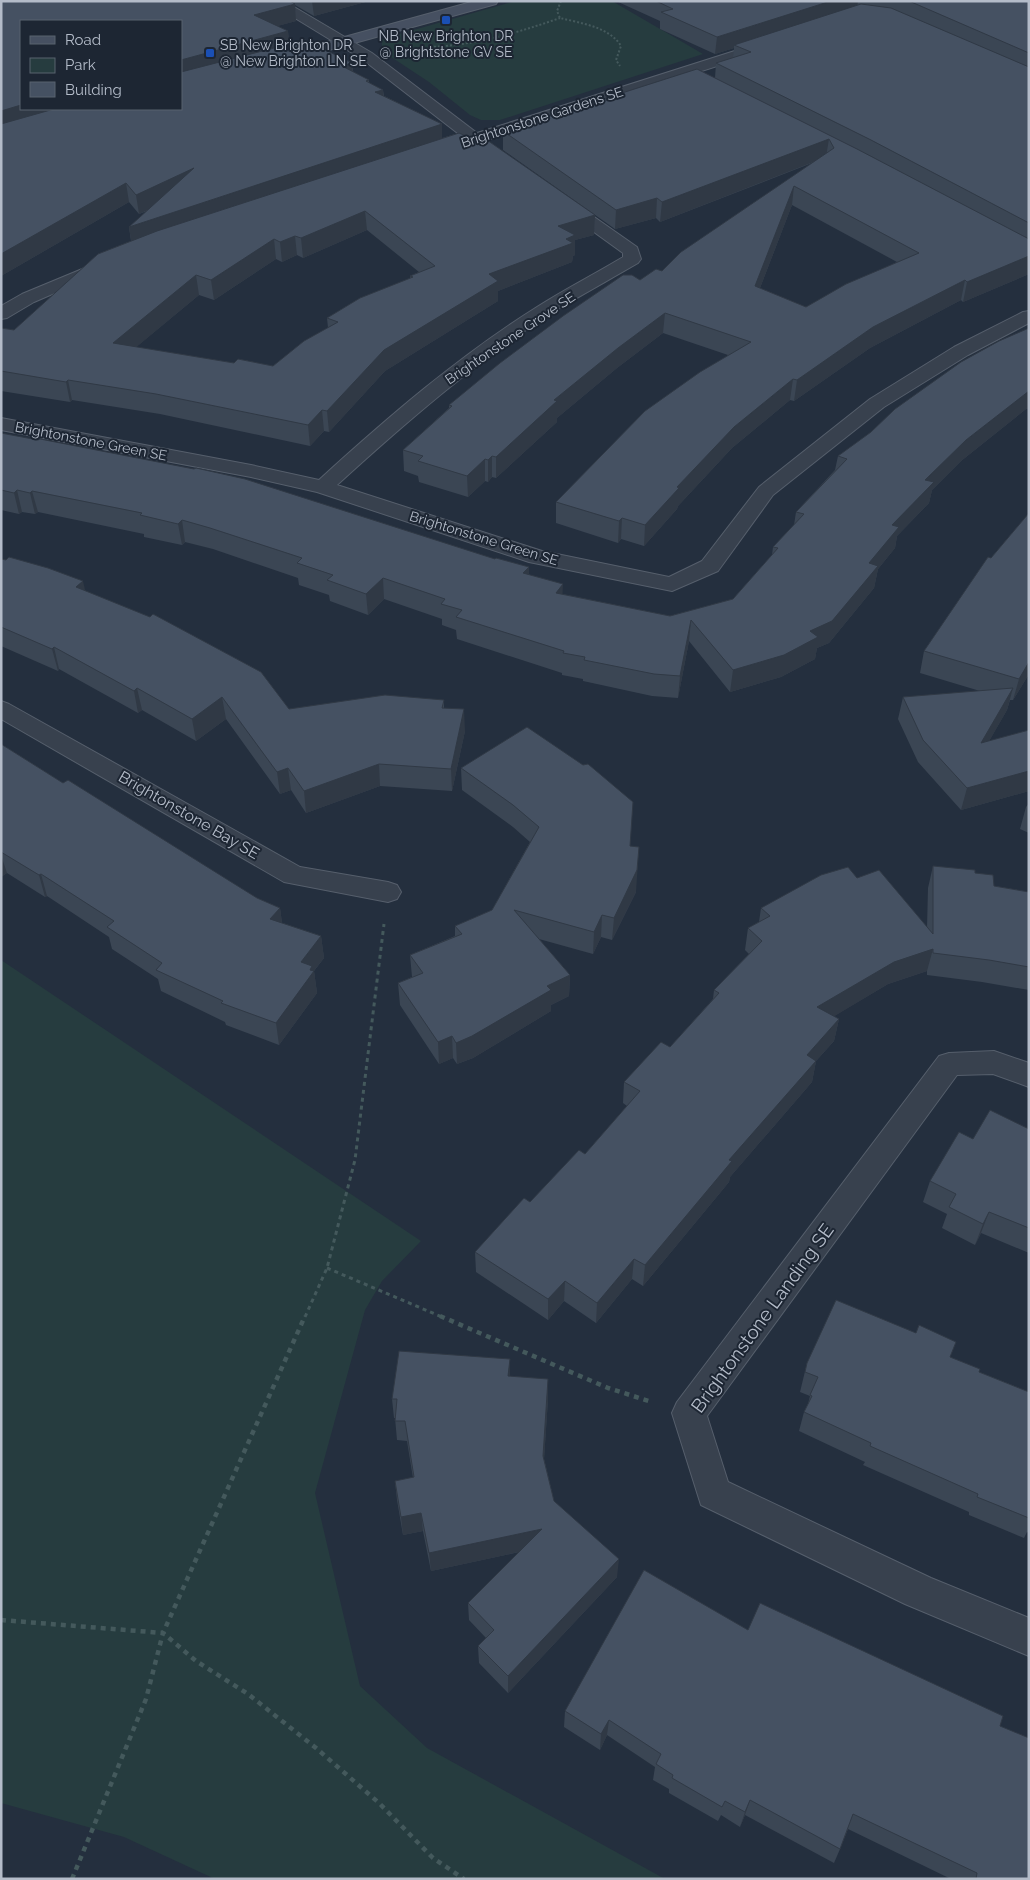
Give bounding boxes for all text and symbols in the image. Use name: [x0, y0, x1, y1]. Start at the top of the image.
marker: NB New Brighton DR @ Brightstone GV SE: [440, 14, 452, 26]
legend: [20, 20, 182, 110]
place label: NB New Brighton DR @ Brightstone GV SE: [379, 28, 513, 60]
text: Road: [65, 31, 101, 49]
place label: SB New Brighton DR @ New Brighton LN SE: [220, 37, 367, 69]
marker: SB New Brighton DR @ New Brighton LN SE: [204, 47, 216, 59]
text: Park: [65, 56, 96, 74]
text: Building: [65, 81, 122, 99]
street label: Brightonstone Gardens SE: [459, 83, 625, 151]
street label: Brightonstone Grove SE: [442, 288, 578, 388]
street label: Brightonstone Green SE: [14, 418, 168, 464]
street label: Brightonstone Green SE: [408, 508, 560, 568]
street label: Brightonstone Bay SE: [115, 767, 263, 863]
street label: Brightonstone Landing SE: [686, 1219, 838, 1417]

